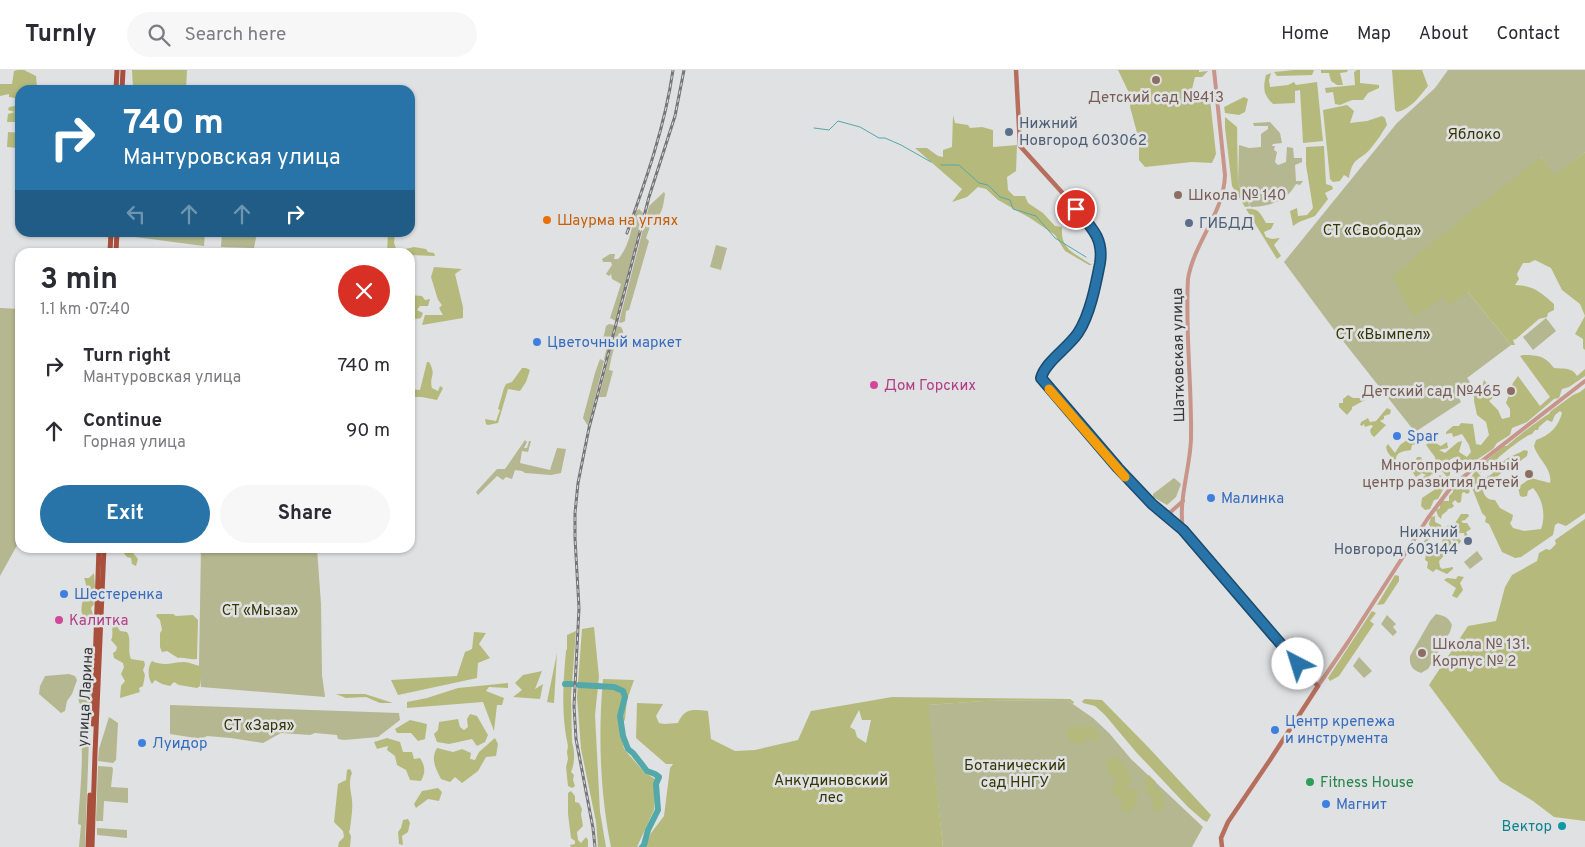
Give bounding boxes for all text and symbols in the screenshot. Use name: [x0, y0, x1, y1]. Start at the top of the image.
search box: [127, 12, 477, 57]
text: Turnly: [25, 20, 97, 50]
icon: search: [145, 21, 173, 49]
text: Search here: [185, 23, 286, 47]
text: Home: [1281, 23, 1329, 46]
text: Map: [1357, 23, 1391, 46]
text: About: [1419, 23, 1468, 46]
text: Contact: [1496, 23, 1560, 46]
marker: Детский сад №413: [1150, 74, 1162, 86]
place label: Детский сад №413: [1088, 89, 1224, 108]
text: 740 m: [123, 102, 224, 146]
icon: right: [40, 105, 105, 170]
place label: Нижний Новгород 603062: [1019, 115, 1147, 151]
marker: Нижний Новгород 603062: [1003, 126, 1015, 138]
park label: Яблоко: [1447, 126, 1501, 145]
text: Мантуровская улица: [123, 145, 340, 172]
place label: Школа № 140: [1188, 187, 1286, 206]
pin: [1055, 188, 1097, 230]
marker: Школа № 140: [1172, 189, 1184, 201]
icon: arrive: [1062, 195, 1090, 223]
icon: left: [122, 200, 150, 228]
icon: ahead: [175, 200, 203, 228]
icon: ahead: [228, 200, 256, 228]
icon: right: [281, 200, 309, 228]
place label: Шаурма на углях: [557, 212, 678, 231]
marker: Шаурма на углях: [541, 214, 553, 226]
place label: ГИБДД: [1199, 215, 1254, 234]
marker: ГИБДД: [1183, 217, 1195, 229]
park label: СТ «Свобода»: [1323, 222, 1421, 241]
text: 3 min: [40, 262, 118, 299]
button: close: [338, 265, 390, 317]
street label: Шатковская улица: [1169, 287, 1190, 422]
text: 1.1 km · 07:40: [40, 300, 130, 320]
park label: СТ «Вымпел»: [1335, 326, 1431, 345]
place label: Цветочный маркет: [547, 334, 682, 353]
marker: Цветочный маркет: [531, 336, 543, 348]
text: Turn right: [83, 344, 171, 368]
icon: right: [40, 352, 68, 380]
text: 740 m: [337, 354, 390, 378]
text: Мантуровская улица: [83, 368, 241, 388]
place label: Дом Горских: [884, 377, 976, 396]
marker: Дом Горских: [868, 379, 880, 391]
place label: Детский сад №465: [1362, 383, 1501, 402]
marker: Детский сад №465: [1505, 385, 1517, 397]
text: Continue: [83, 409, 162, 433]
icon: ahead: [40, 417, 68, 445]
text: 90 m: [346, 419, 390, 443]
place label: Spar: [1407, 428, 1439, 447]
marker: Spar: [1391, 430, 1403, 442]
text: Горная улица: [83, 433, 186, 453]
place label: Многопрофильный центр развития детей: [1362, 457, 1519, 493]
marker: Многопрофильный центр развития детей: [1523, 468, 1535, 480]
button: Exit: [40, 485, 210, 543]
button: Share: [220, 485, 390, 543]
place label: Малинка: [1221, 490, 1284, 509]
marker: Малинка: [1205, 492, 1217, 504]
place label: Нижний Новгород 603144: [1334, 524, 1458, 560]
marker: Нижний Новгород 603144: [1462, 535, 1474, 547]
place label: Шестеренка: [74, 586, 163, 605]
marker: Шестеренка: [58, 588, 70, 600]
park label: СТ «Мыза»: [222, 602, 299, 621]
place label: Калитка: [69, 612, 128, 631]
marker: Калитка: [53, 614, 65, 626]
place label: Школа № 131. Корпус № 2: [1432, 636, 1530, 672]
position arrow: [1271, 637, 1323, 689]
street label: улица Ларина: [74, 647, 99, 748]
marker: Школа № 131. Корпус № 2: [1416, 647, 1428, 659]
place label: Центр крепежа и инструмента: [1285, 713, 1395, 749]
park label: СТ «Заря»: [223, 717, 295, 736]
marker: Центр крепежа и инструмента: [1269, 724, 1281, 736]
place label: Луидор: [152, 735, 207, 754]
marker: Луидор: [136, 737, 148, 749]
park label: Ботанический сад ННГУ: [964, 757, 1066, 793]
park label: Анкудиновский лес: [774, 772, 888, 808]
place label: Fitness House: [1320, 774, 1414, 793]
marker: Fitness House: [1304, 776, 1316, 788]
place label: Магнит: [1336, 796, 1387, 815]
marker: Магнит: [1320, 798, 1332, 810]
place label: Вектор: [1502, 818, 1552, 837]
marker: Вектор: [1556, 820, 1568, 832]

